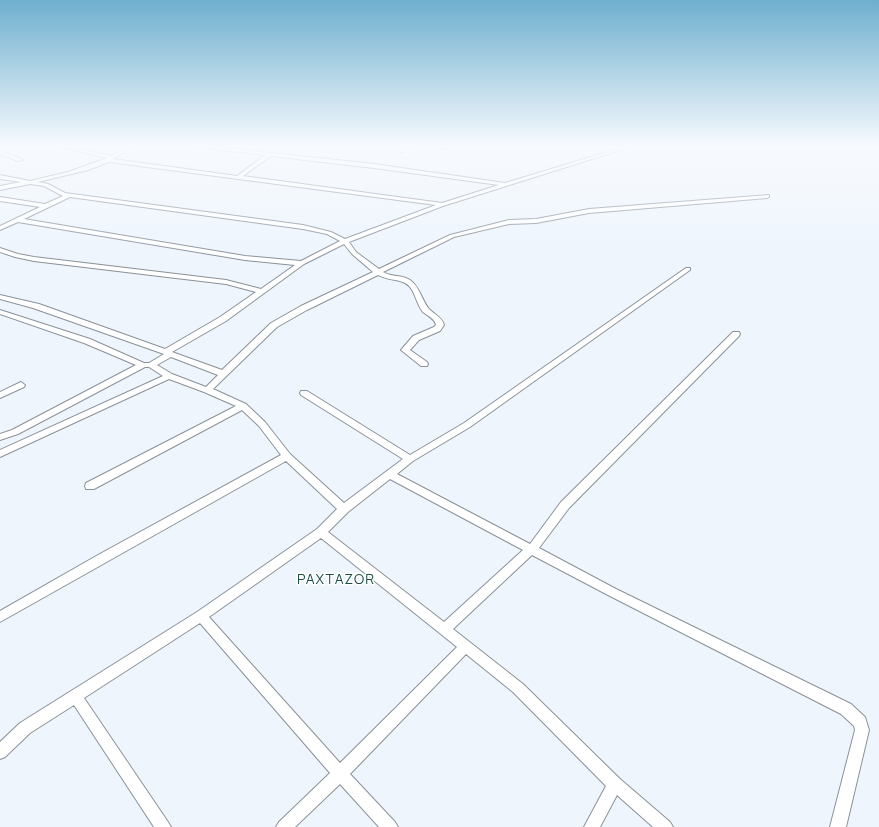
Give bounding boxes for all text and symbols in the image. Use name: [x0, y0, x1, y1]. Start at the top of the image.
district label: PAXTAZOR: [297, 572, 375, 588]

